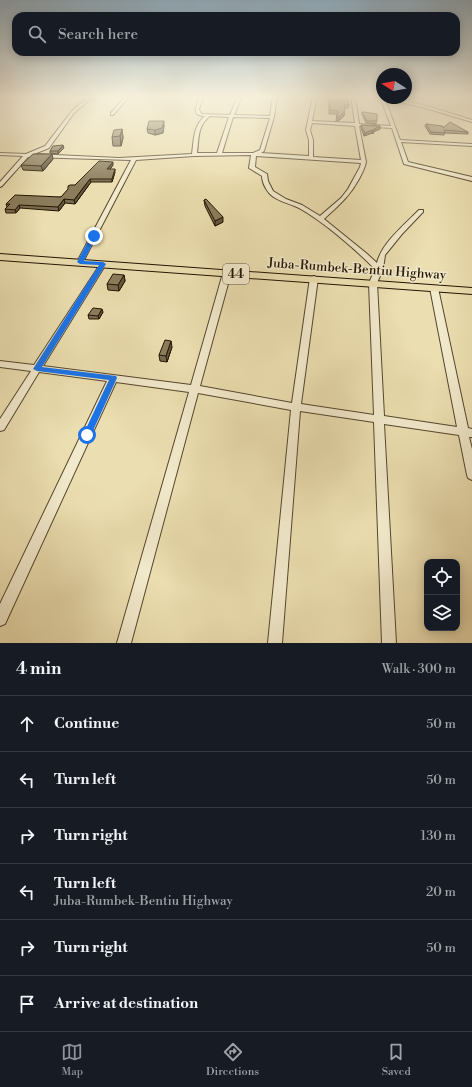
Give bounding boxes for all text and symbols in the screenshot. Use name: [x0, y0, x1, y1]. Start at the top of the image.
search box: [12, 12, 460, 56]
icon: search: [26, 23, 48, 45]
text: Search here: [58, 25, 138, 44]
north arrow: [376, 68, 412, 104]
route end: [85, 227, 103, 245]
street label: Juba-Rumbek-Bentiu Highway: [266, 255, 447, 283]
road number: 44: [223, 264, 249, 284]
route start: [78, 426, 96, 444]
map controls: [424, 559, 460, 631]
button: locate: [424, 559, 460, 595]
button: layers: [424, 595, 460, 631]
text: 4 min: [16, 658, 61, 680]
text: Walk · 300 m: [382, 661, 456, 677]
icon: ahead: [16, 713, 38, 735]
text: Continue: [54, 714, 119, 733]
text: 50 m: [426, 716, 456, 732]
icon: left: [16, 769, 38, 791]
text: Turn left: [54, 770, 116, 789]
text: 50 m: [426, 772, 456, 788]
icon: right: [16, 825, 38, 847]
text: Turn right: [54, 826, 128, 845]
text: 130 m: [421, 828, 456, 844]
text: Turn left: [54, 874, 116, 893]
icon: left: [16, 881, 38, 903]
text: 20 m: [426, 884, 456, 900]
text: Juba-Rumbek-Bentiu Highway: [54, 893, 233, 909]
icon: right: [16, 937, 38, 959]
text: Turn right: [54, 938, 128, 957]
text: 50 m: [426, 940, 456, 956]
icon: arrive: [16, 993, 38, 1015]
text: Arrive at destination: [54, 994, 198, 1013]
tab: Map: [61, 1041, 83, 1079]
tab: Directions: [206, 1041, 259, 1079]
tab: Saved: [382, 1041, 411, 1079]

